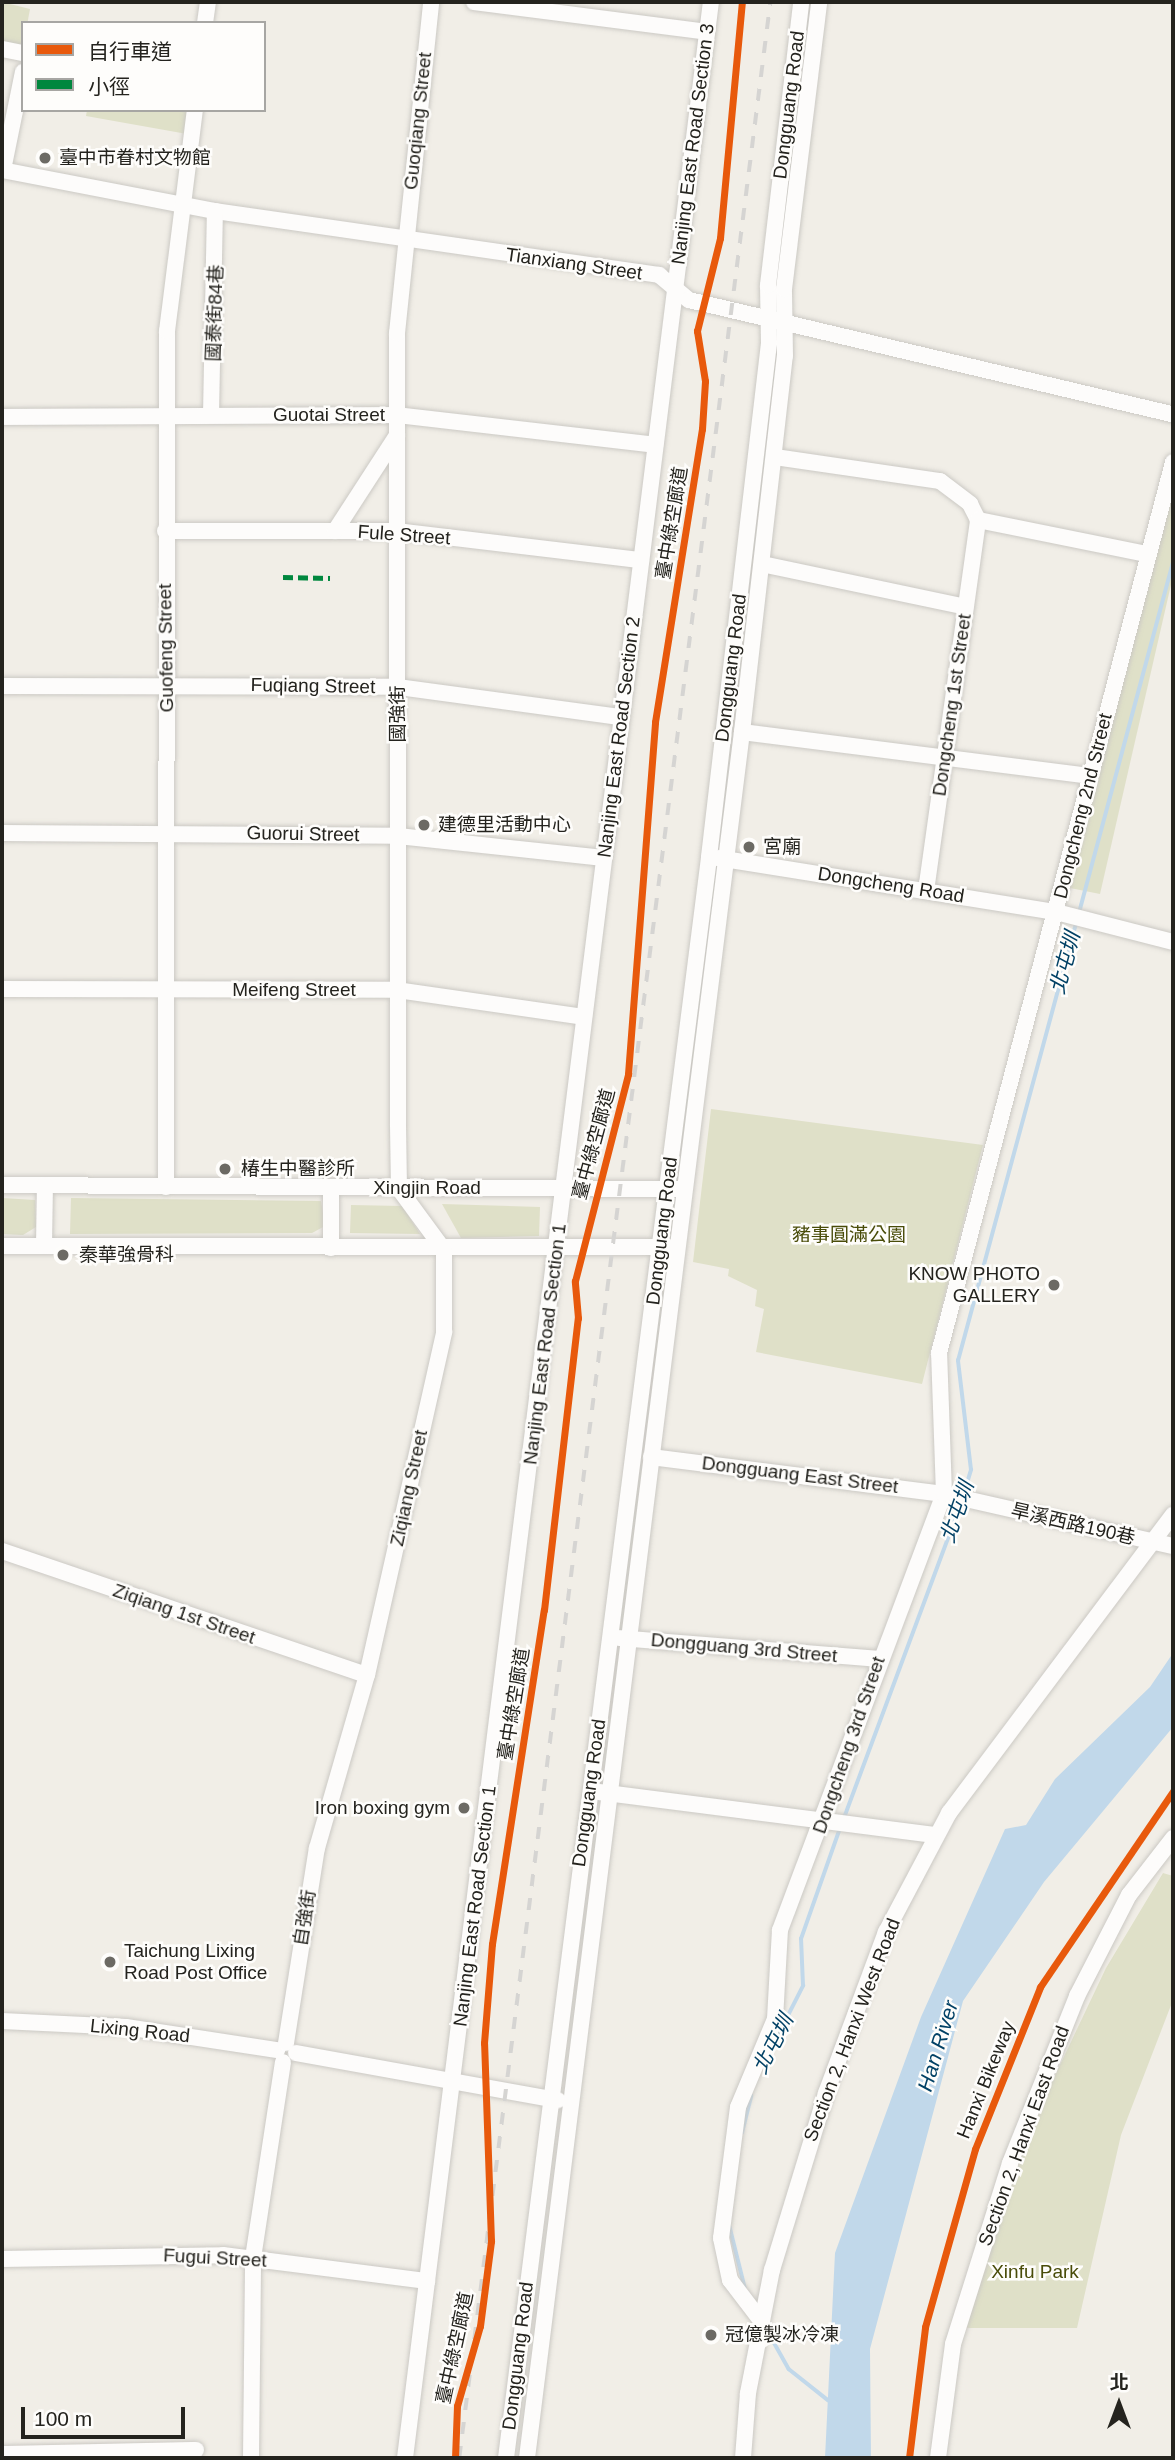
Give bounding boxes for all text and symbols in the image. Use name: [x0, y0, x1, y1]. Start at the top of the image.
legend: [21, 21, 266, 112]
street label: Nanjing East Road Section 3: [667, 22, 719, 266]
street label: Dongguang Road: [769, 30, 809, 180]
text: 自行車道: [88, 40, 172, 63]
street label: Guoqiang Street: [399, 51, 437, 191]
text: 小徑: [88, 75, 130, 98]
place label: 臺中市眷村文物館: [59, 147, 211, 169]
marker: 臺中市眷村文物館: [37, 150, 53, 166]
street label: Tianxiang Street: [504, 243, 644, 285]
street label: 國泰街84巷: [202, 264, 228, 362]
street label: Guotai Street: [273, 404, 385, 426]
street label: 臺中綠空廊道: [652, 465, 692, 581]
street label: Fule Street: [357, 520, 451, 550]
street label: Guofeng Street: [153, 583, 179, 713]
street label: Dongguang Road: [711, 593, 751, 743]
street label: Dongcheng 1st Street: [928, 612, 976, 798]
street label: Nanjing East Road Section 2: [593, 615, 645, 859]
street label: Fuqiang Street: [250, 674, 376, 698]
street label: 國強街: [387, 686, 409, 742]
street label: Dongcheng 2nd Street: [1049, 711, 1117, 901]
place label: 建德里活動中心: [438, 814, 571, 836]
marker: 建德里活動中心: [416, 817, 432, 833]
street label: Guorui Street: [246, 822, 360, 846]
place label: 宮廟: [763, 836, 801, 858]
marker: 宮廟: [741, 839, 757, 855]
street label: Dongcheng Road: [816, 862, 966, 908]
water label: 北屯圳: [1045, 929, 1085, 997]
street label: Meifeng Street: [232, 979, 356, 1001]
street label: 臺中綠空廊道: [568, 1086, 620, 1202]
street label: Dongguang Road: [642, 1156, 682, 1306]
place label: 椿生中醫診所: [241, 1158, 355, 1180]
marker: 椿生中醫診所: [215, 1159, 235, 1179]
street label: Xingjin Road: [373, 1177, 481, 1199]
street label: Nanjing East Road Section 1: [519, 1222, 571, 1466]
park label: 豬事圓滿公園: [792, 1224, 906, 1246]
place label: 秦華強骨科: [79, 1244, 174, 1266]
marker: 秦華強骨科: [53, 1245, 73, 1265]
place label: KNOW PHOTO GALLERY: [908, 1263, 1040, 1307]
marker: KNOW PHOTO GALLERY: [1046, 1277, 1062, 1293]
street label: Ziqiang Street: [386, 1428, 432, 1548]
street label: Dongguang East Street: [701, 1452, 899, 1498]
water label: 北屯圳: [935, 1478, 979, 1546]
street label: 旱溪西路190巷: [1009, 1499, 1137, 1549]
street label: Ziqiang 1st Street: [110, 1579, 258, 1649]
street label: Dongguang 3rd Street: [650, 1628, 838, 1668]
street label: 臺中綠空廊道: [494, 1646, 534, 1762]
street label: Dongcheng 3rd Street: [808, 1653, 890, 1837]
street label: Dongguang Road: [567, 1718, 611, 1868]
street label: Nanjing East Road Section 1: [449, 1784, 501, 2028]
place label: Iron boxing gym: [315, 1797, 450, 1819]
marker: Iron boxing gym: [456, 1800, 472, 1816]
street label: 自強街: [289, 1888, 321, 1948]
street label: Section 2, Hanxi West Road: [799, 1915, 905, 2145]
place label: Taichung Lixing Road Post Office: [124, 1940, 267, 1984]
marker: Taichung Lixing Road Post Office: [102, 1954, 118, 1970]
water label: Han River: [912, 1998, 964, 2094]
water label: 北屯圳: [747, 2010, 799, 2078]
street label: Lixing Road: [89, 2014, 191, 2048]
street label: Hanxi Bikeway: [952, 2018, 1020, 2142]
street label: Section 2, Hanxi East Road: [974, 2023, 1074, 2249]
street label: Fugui Street: [163, 2244, 267, 2272]
park label: Xinfu Park: [991, 2261, 1079, 2283]
street label: Dongguang Road: [498, 2281, 538, 2431]
street label: 臺中綠空廊道: [432, 2290, 478, 2406]
place label: 冠億製冰冷凍: [725, 2324, 839, 2346]
marker: 冠億製冰冷凍: [703, 2327, 719, 2343]
north arrow: [1084, 2369, 1154, 2439]
text: 北: [1109, 2372, 1129, 2393]
scale bar: [24, 2394, 189, 2438]
text: 100 m: [34, 2407, 92, 2430]

